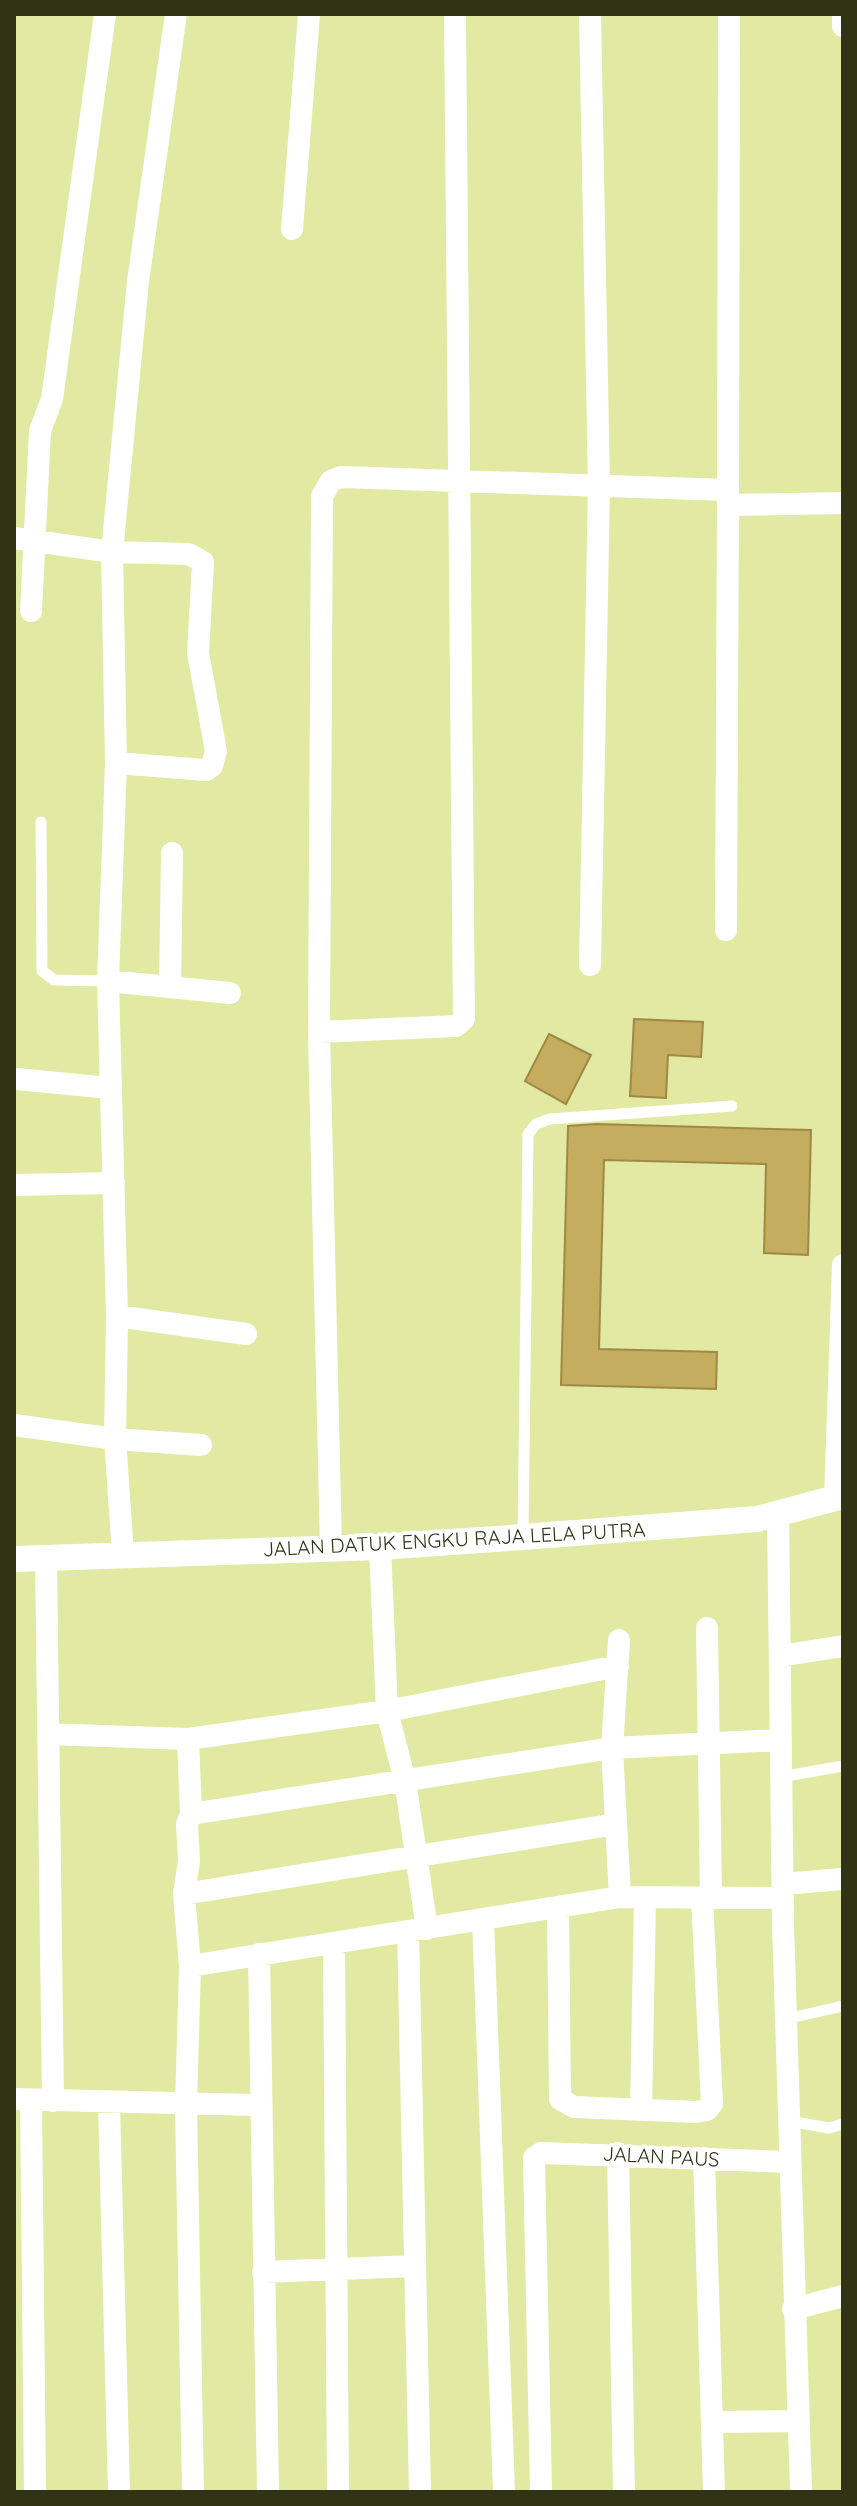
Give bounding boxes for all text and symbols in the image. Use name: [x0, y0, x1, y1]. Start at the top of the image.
street label: JALAN DATUK ENGKU RAJA LELA PUTRA: [262, 1516, 646, 1562]
street label: JALAN PAUS: [602, 2140, 720, 2172]

